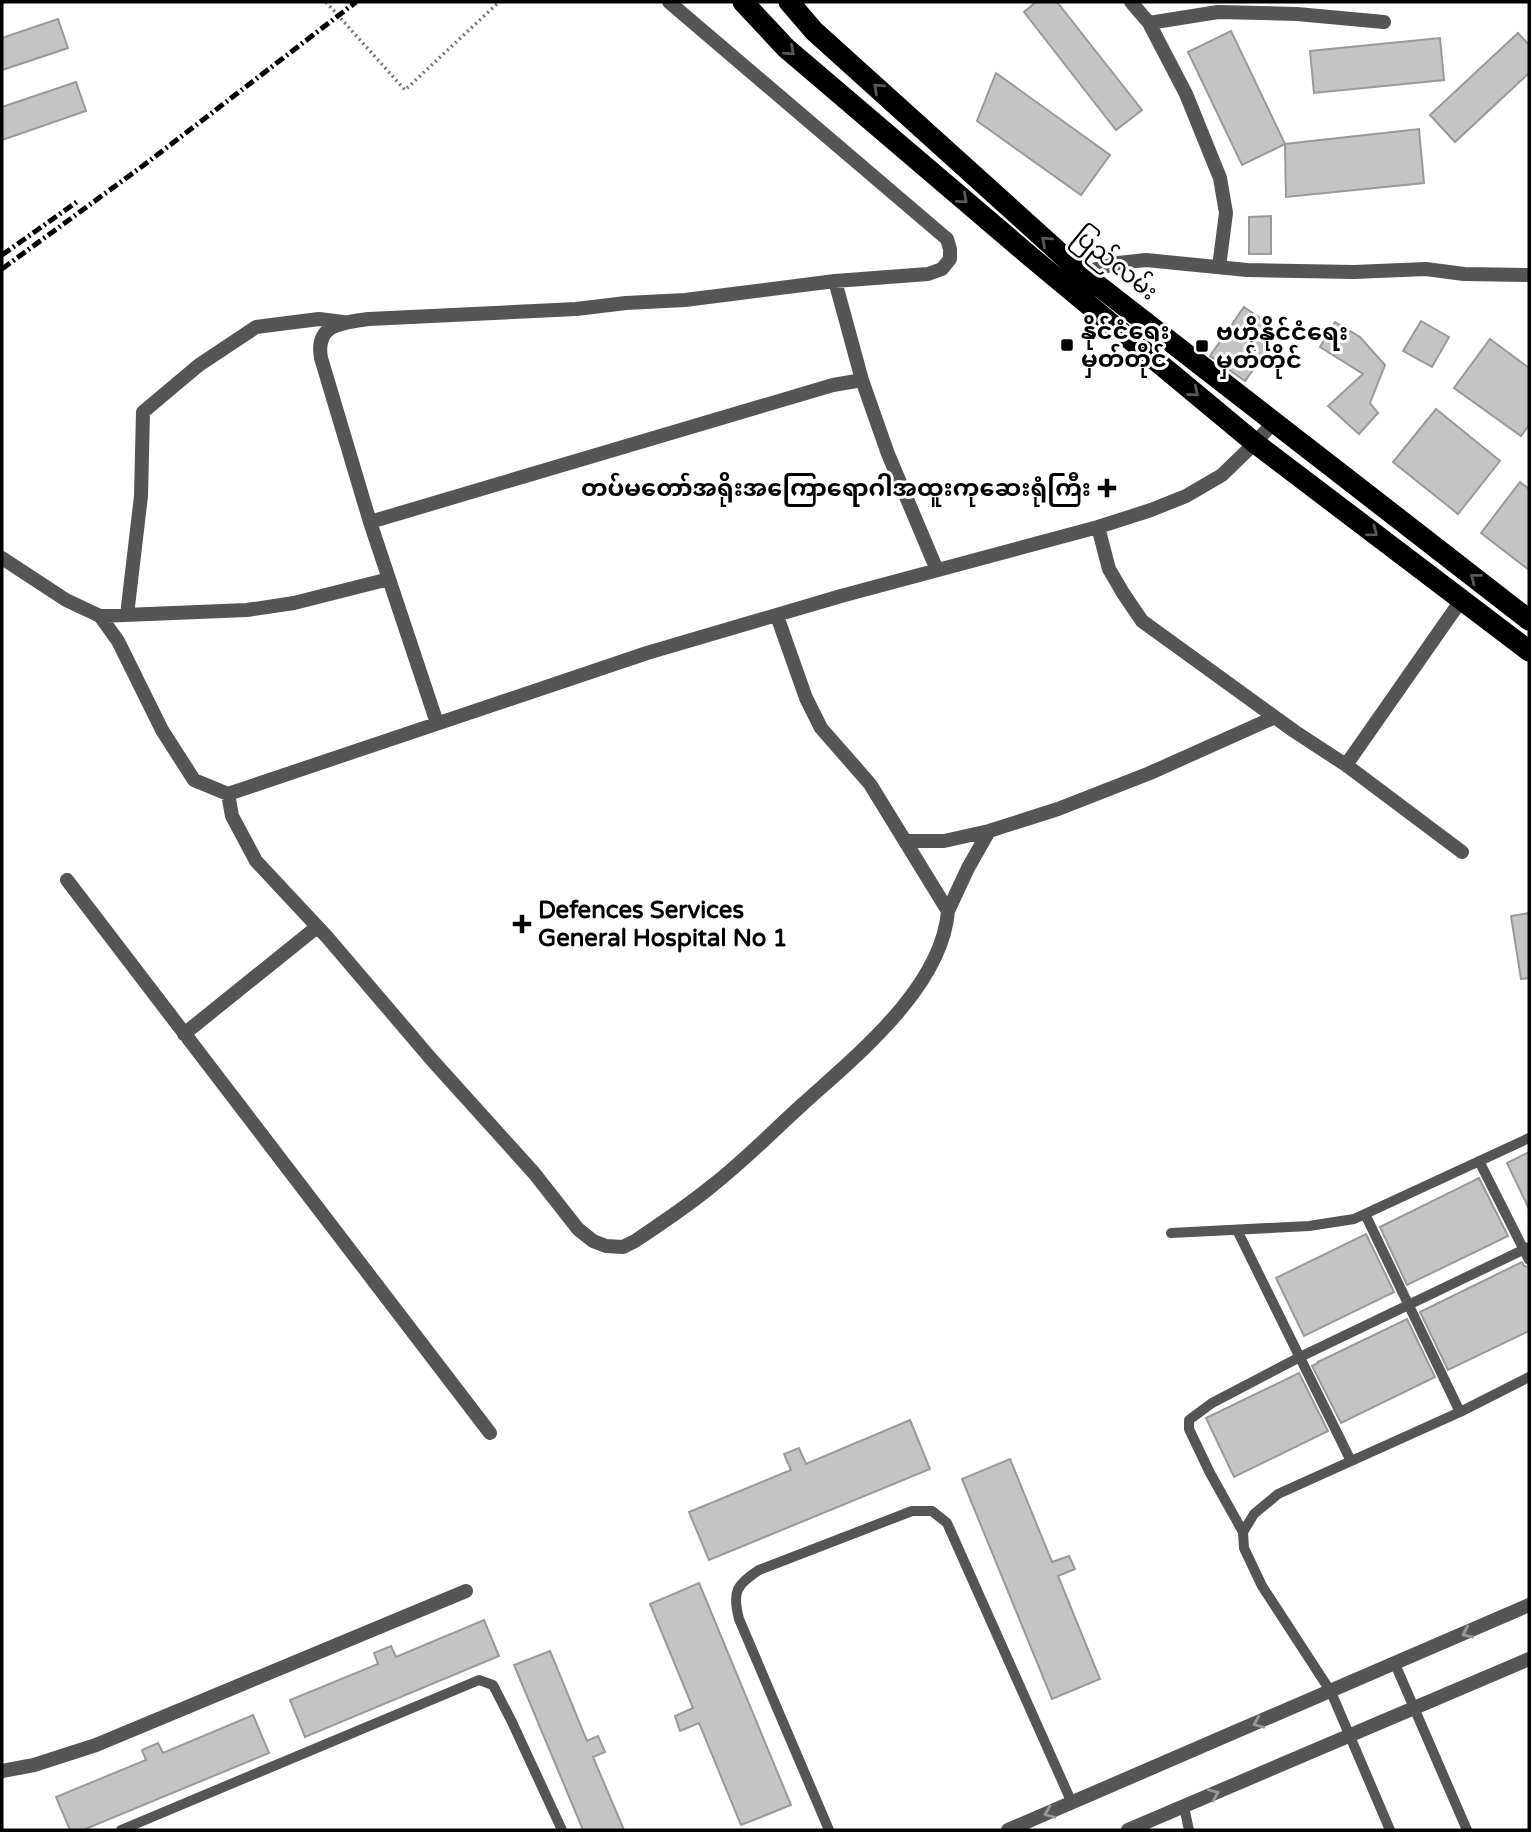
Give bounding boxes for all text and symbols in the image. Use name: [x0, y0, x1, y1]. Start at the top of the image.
one-way arrow: [782, 43, 795, 56]
one-way arrow: [873, 84, 886, 96]
one-way arrow: [954, 191, 967, 203]
street label: ပြည်လမ်း: [1065, 220, 1164, 310]
one-way arrow: [1041, 237, 1054, 249]
place label: နိုင်ငံရေး မှတ်တိုင်: [1081, 315, 1170, 378]
place label: ဗဟိုနိုင်ငံရေး မှတ်တိုင်: [1216, 316, 1348, 379]
marker: နိုင်ငံရေး မှတ်တိုင်: [1059, 337, 1075, 353]
marker: ဗဟိုနိုင်ငံရေး မှတ်တိုင်: [1194, 338, 1210, 354]
one-way arrow: [1186, 384, 1198, 397]
place label: တပ်မတော်အရိုးအကြောရောဂါအထူးကုဆေးရုံကြီး: [581, 472, 1091, 507]
marker: တပ်မတော်အရိုးအကြောရောဂါအထူးကုဆေးရုံကြီး: [1097, 478, 1117, 498]
one-way arrow: [1365, 524, 1378, 537]
one-way arrow: [1470, 574, 1483, 587]
place label: Defences Services General Hospital No 1: [538, 896, 788, 953]
marker: Defences Services General Hospital No 1: [512, 914, 532, 934]
one-way arrow: [1462, 1625, 1474, 1639]
one-way arrow: [1253, 1715, 1265, 1729]
one-way arrow: [1207, 1789, 1219, 1803]
one-way arrow: [1044, 1805, 1056, 1819]

